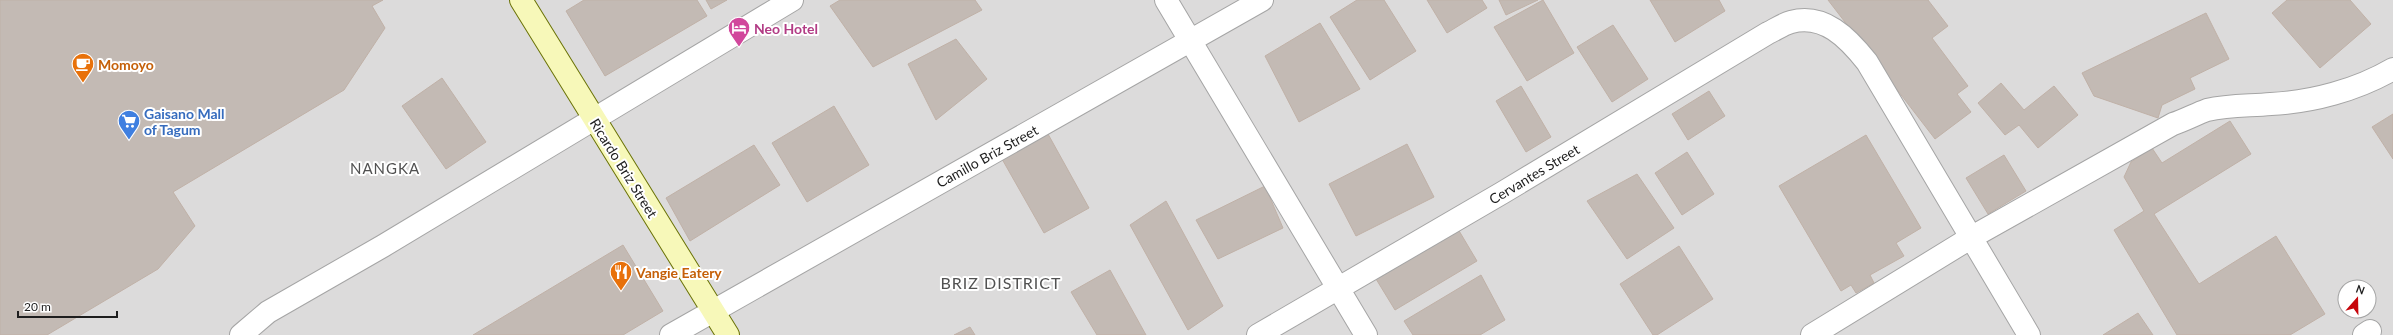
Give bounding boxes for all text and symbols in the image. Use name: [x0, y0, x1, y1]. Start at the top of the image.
hotel icon: Neo Hotel: [726, 15, 752, 48]
place label: Neo Hotel: [754, 20, 818, 37]
cafe icon: Momoyo: [70, 51, 96, 84]
place label: Momoyo: [98, 56, 154, 73]
place label: Gaisano Mall of Tagum: [144, 105, 225, 138]
supermarket icon: Gaisano Mall of Tagum: [116, 108, 142, 141]
street label: Ricardo Briz Street: [587, 115, 661, 221]
street label: Camillo Briz Street: [933, 121, 1041, 191]
street label: Cervantes Street: [1486, 140, 1582, 208]
district label: NANGKA: [350, 159, 420, 177]
restaurant icon: Vangie Eatery: [608, 259, 634, 292]
place label: Vangie Eatery: [635, 264, 722, 281]
district label: BRIZ DISTRICT: [941, 273, 1062, 292]
north arrow: [2337, 279, 2377, 319]
text: N: [2354, 282, 2367, 297]
scale bar: [18, 293, 117, 319]
text: 20 m: [24, 299, 51, 314]

